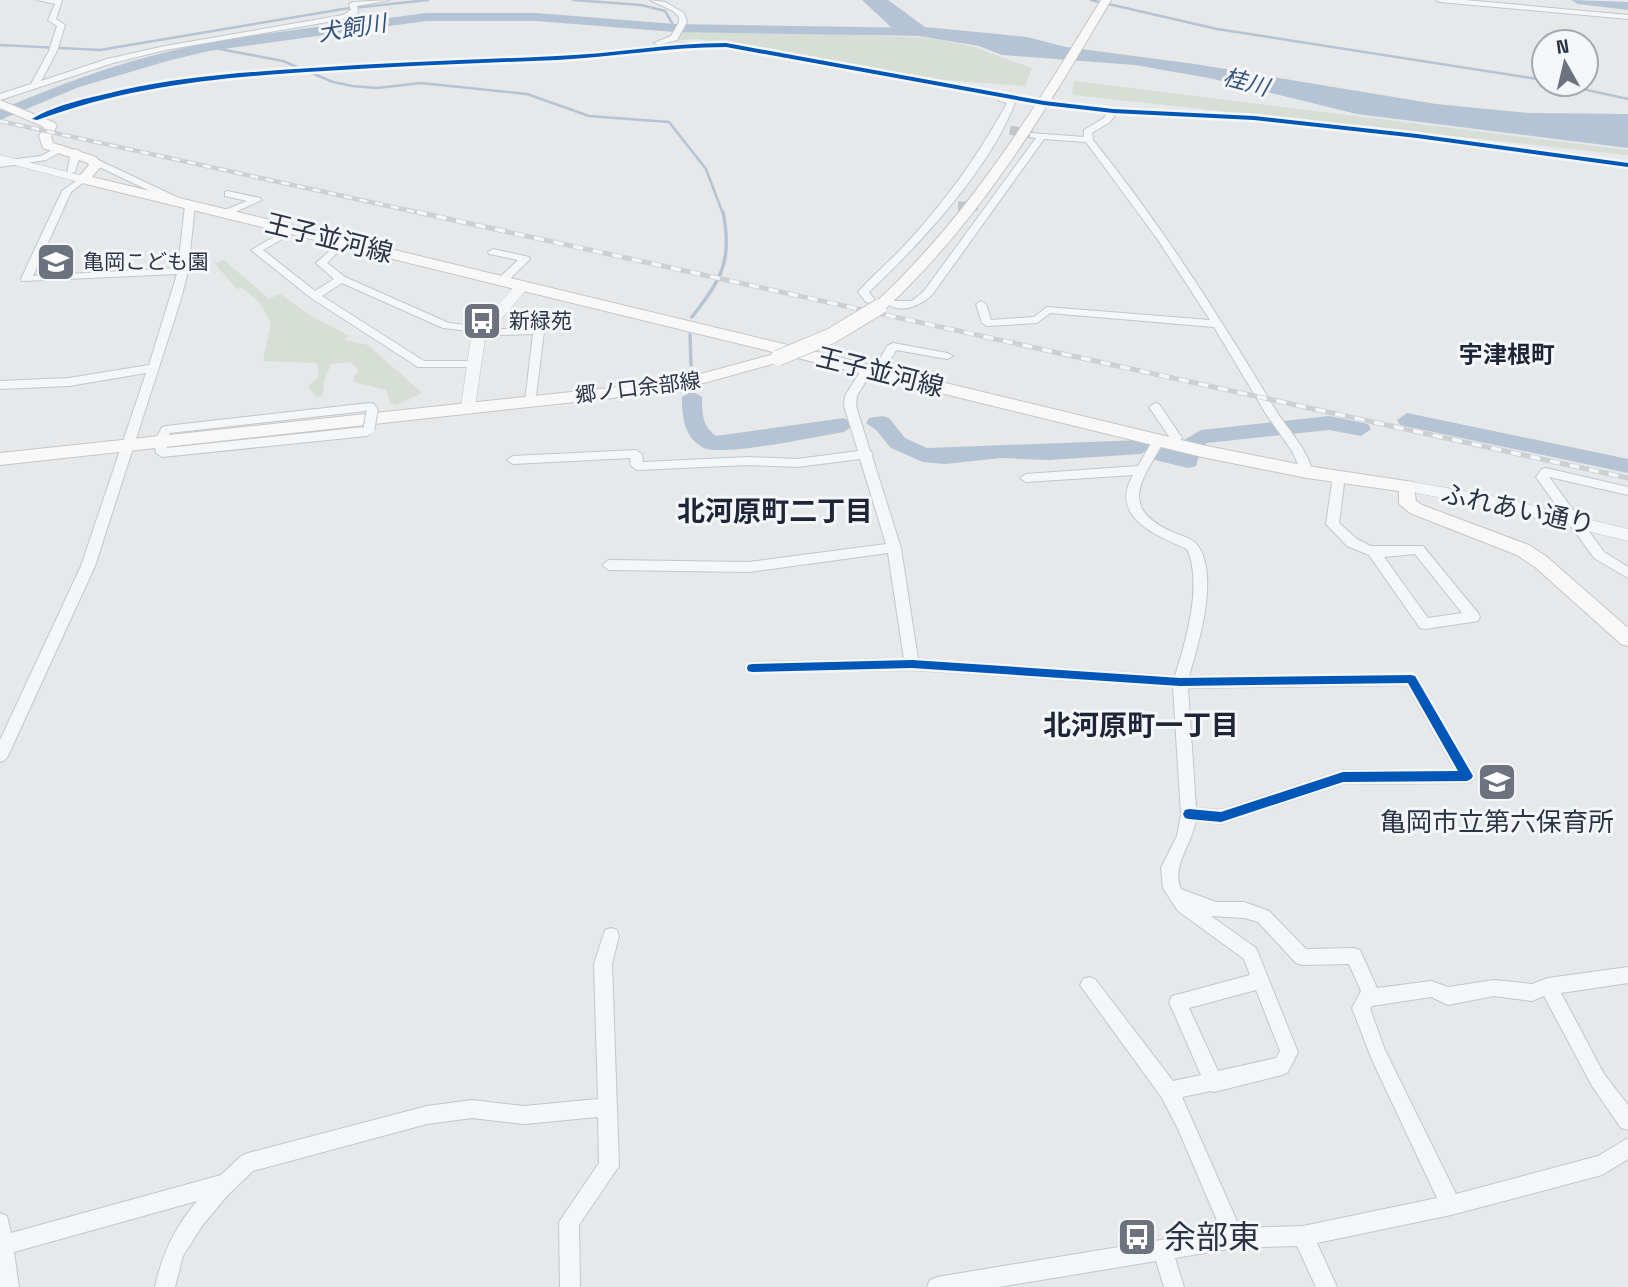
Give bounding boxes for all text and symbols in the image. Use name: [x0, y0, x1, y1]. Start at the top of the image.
water label: 犬飼川: [316, 7, 391, 48]
north arrow: [1530, 28, 1600, 98]
text: N: [1555, 33, 1571, 60]
water label: 桂川: [1220, 62, 1275, 103]
street label: 王子並河線: [262, 206, 396, 270]
school or university icon: 亀岡こども園: [35, 241, 77, 283]
place label: 亀岡こども園: [83, 248, 209, 275]
bus stop icon: 新緑苑: [461, 300, 503, 342]
place label: 新緑苑: [509, 307, 572, 334]
district label: 宇津根町: [1459, 339, 1555, 370]
street label: 王子並河線: [813, 340, 947, 404]
street label: 郷ノ口余部線: [574, 366, 702, 409]
street label: ふれあい通り: [1438, 476, 1598, 542]
district label: 北河原町二丁目: [677, 493, 873, 529]
district label: 北河原町一丁目: [1043, 707, 1239, 743]
school or university icon: 亀岡市立第六保育所: [1476, 761, 1518, 803]
place label: 亀岡市立第六保育所: [1380, 805, 1614, 839]
bus stop icon: 余部東: [1116, 1216, 1158, 1258]
place label: 余部東: [1164, 1217, 1260, 1257]

